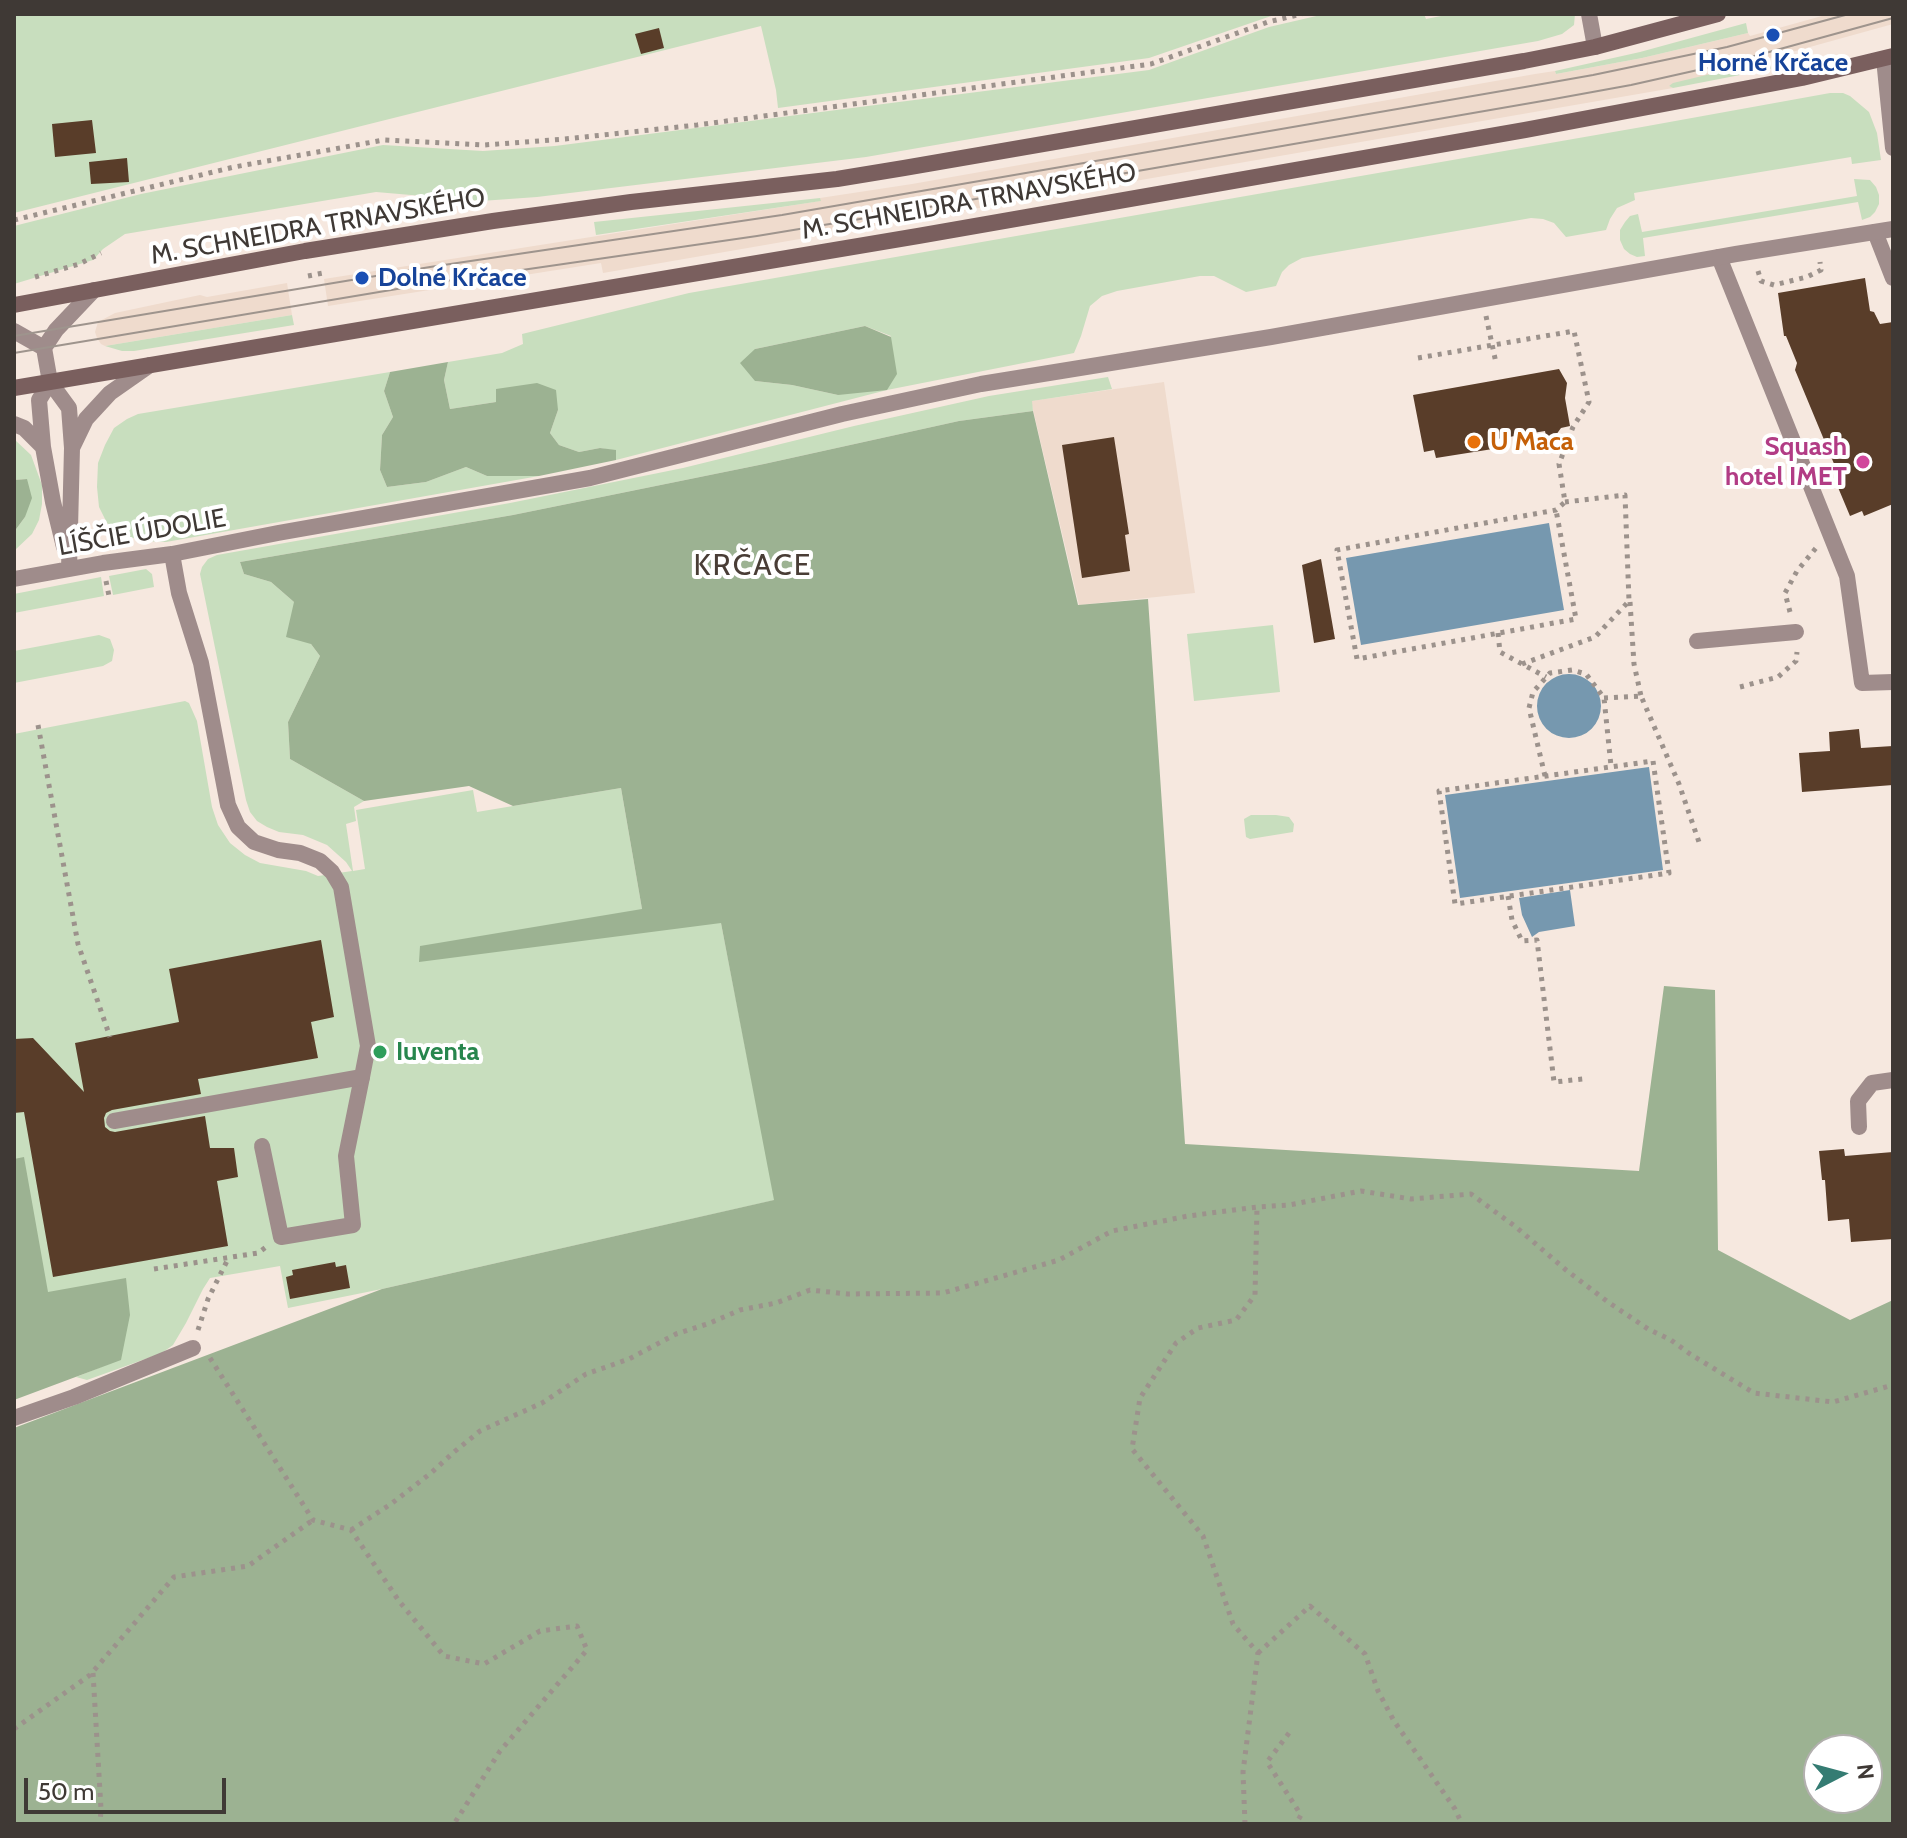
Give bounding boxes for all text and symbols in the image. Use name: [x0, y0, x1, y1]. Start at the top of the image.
marker: Horné Krčace: [1764, 26, 1782, 44]
place label: Horné Krčace: [1698, 47, 1848, 79]
street label: M. SCHNEIDRA TRNAVSKÉHO: [799, 157, 1139, 247]
street label: M. SCHNEIDRA TRNAVSKÉHO: [148, 182, 488, 272]
place label: Dolné Krčace: [378, 262, 527, 294]
marker: Dolné Krčace: [353, 269, 371, 287]
place label: U Maca: [1490, 426, 1574, 458]
place label: Squash hotel IMET: [1725, 431, 1847, 492]
marker: U Maca: [1465, 433, 1483, 451]
marker: Squash hotel IMET: [1854, 453, 1872, 471]
street label: LÍŠČIE ÚDOLIE: [56, 503, 228, 563]
district label: KRČACE: [694, 548, 812, 584]
place label: Iuventa: [396, 1036, 480, 1068]
marker: Iuventa: [371, 1043, 389, 1061]
north arrow: [1803, 1734, 1883, 1814]
scale bar: [28, 1762, 230, 1812]
text: N: [1851, 1762, 1880, 1781]
text: 50 m: [38, 1777, 94, 1806]

